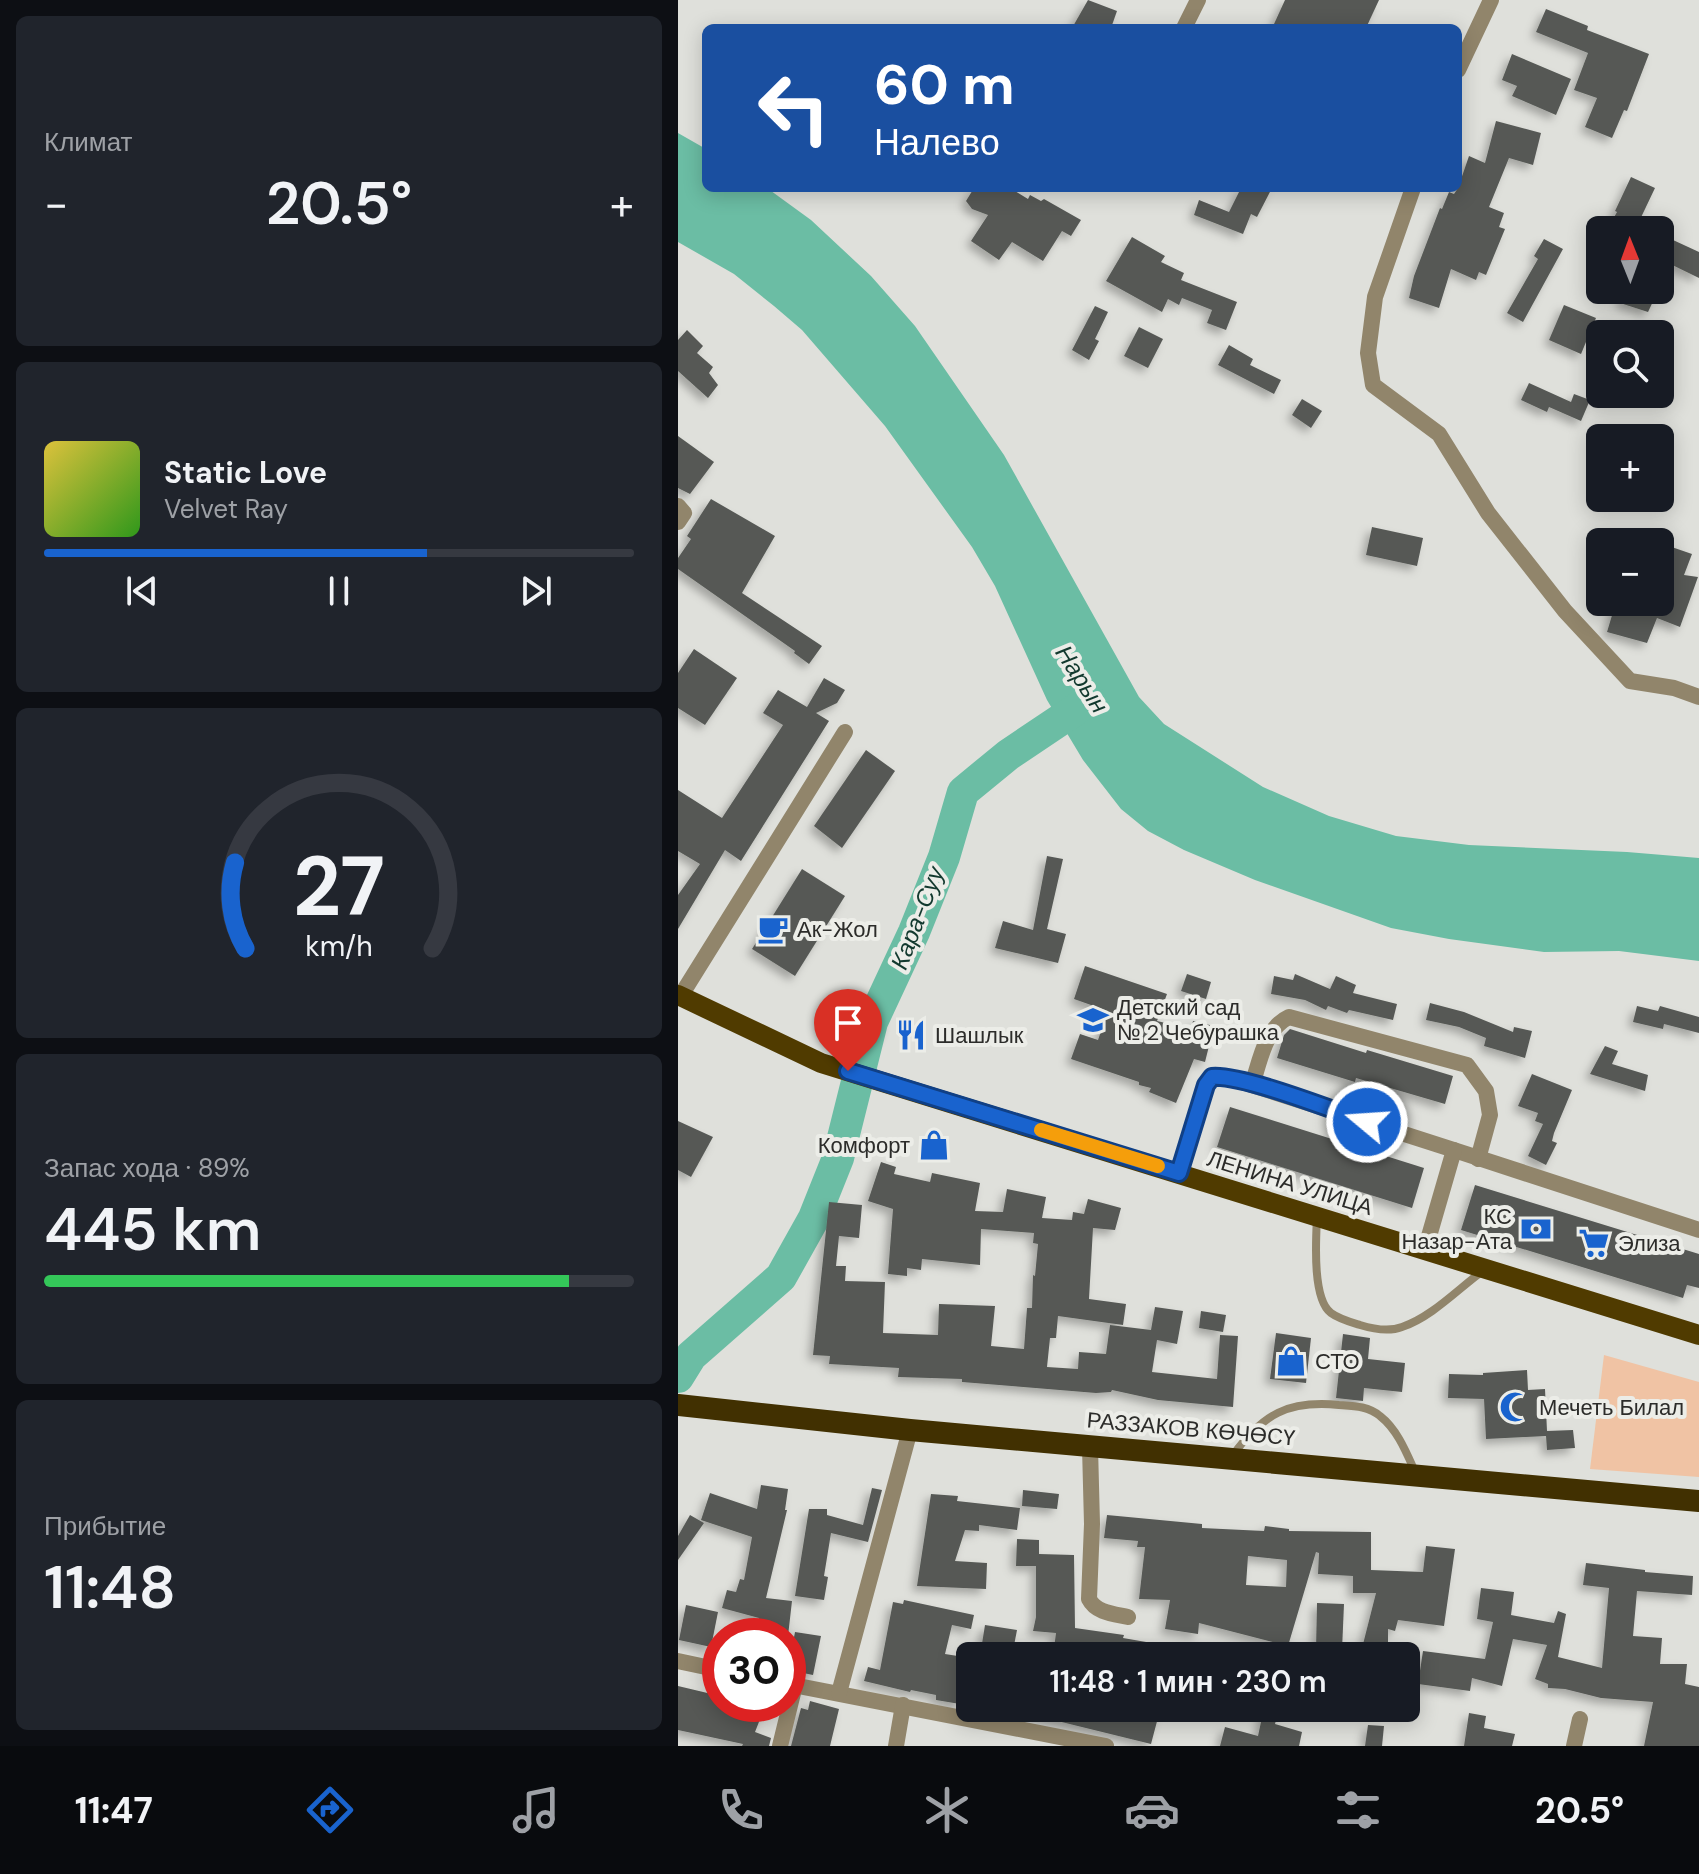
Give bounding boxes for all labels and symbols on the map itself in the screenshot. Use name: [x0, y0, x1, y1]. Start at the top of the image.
north arrow: [1586, 216, 1674, 304]
water label: Нарын: [1049, 639, 1115, 719]
water label: Кара-Суу: [883, 860, 951, 974]
cafe icon: Ак-Жол: [756, 912, 790, 946]
place label: Ак-Жол: [797, 915, 878, 944]
pin: [814, 989, 882, 1071]
place label: Детский сад № 2 Чебурашка: [1117, 993, 1280, 1047]
school or university icon: Детский сад № 2 Чебурашка: [1076, 1003, 1110, 1037]
restaurant icon: Шашлык: [894, 1018, 928, 1052]
place label: Шашлык: [935, 1021, 1024, 1050]
position arrow: [1325, 1080, 1409, 1164]
shop icon: Комфорт: [917, 1128, 951, 1162]
place label: Комфорт: [818, 1131, 910, 1160]
street label: ЛЕНИНА УЛИЦА: [1204, 1144, 1377, 1222]
place label: КС Назар-Ата: [1401, 1202, 1513, 1256]
bank icon: КС Назар-Ата: [1519, 1212, 1553, 1246]
supermarket icon: Элиза: [1577, 1226, 1611, 1260]
place label: Элиза: [1618, 1229, 1681, 1258]
shop icon: СТО: [1274, 1344, 1308, 1378]
place label: СТО: [1315, 1347, 1360, 1376]
mosque icon: Мечеть Билал: [1498, 1390, 1532, 1424]
place label: Мечеть Билал: [1539, 1393, 1684, 1422]
street label: РАЗЗАКОВ КӨЧӨСҮ: [1086, 1405, 1297, 1453]
speed limit sign: 30: [702, 1618, 806, 1722]

